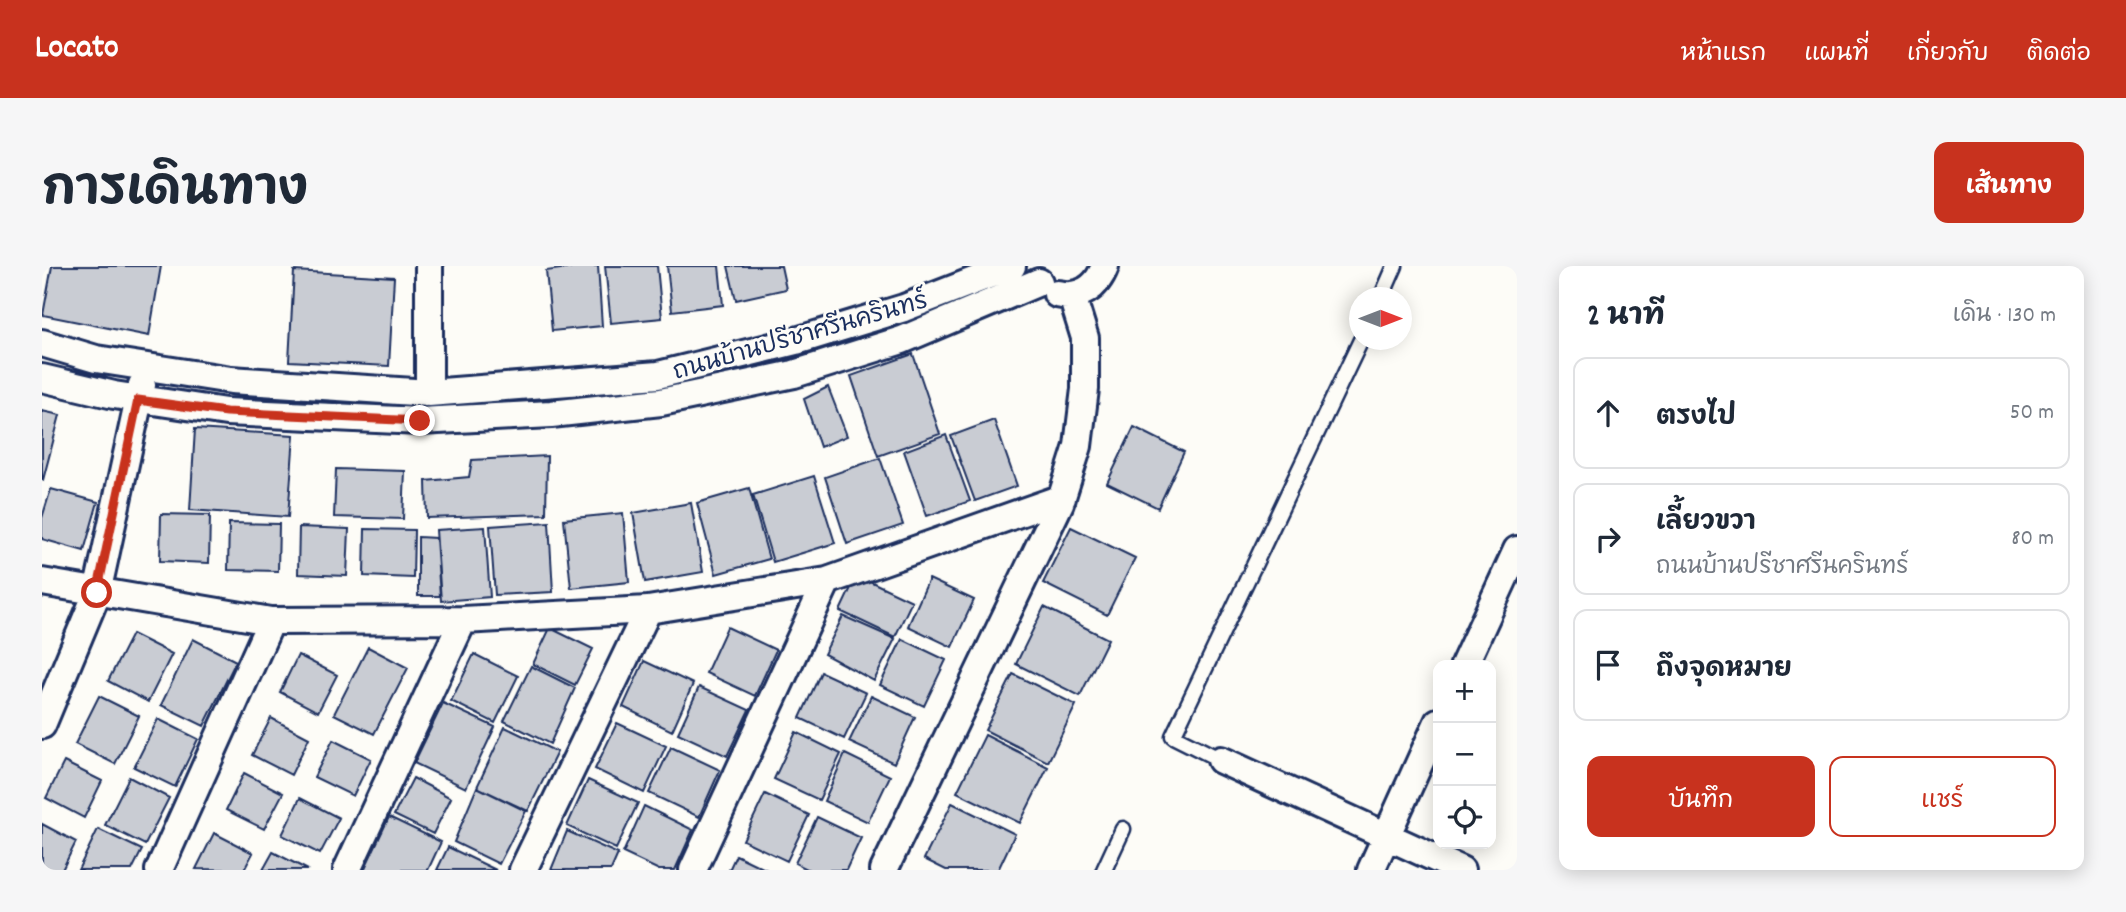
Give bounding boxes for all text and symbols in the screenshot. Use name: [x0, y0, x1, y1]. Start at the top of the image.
text: Locato: [35, 26, 119, 73]
text: หน้าแรก: [1681, 38, 1766, 72]
text: แผนที่: [1804, 38, 1869, 72]
text: เกี่ยวกับ: [1907, 38, 1989, 72]
text: ติดต่อ: [2027, 38, 2091, 72]
button: เส้นทาง: [1934, 142, 2084, 223]
text: การเดินทาง: [42, 158, 308, 228]
street label: ถนนบ้านปรีชาศรีนครินทร์: [669, 283, 932, 391]
north arrow: [1349, 287, 1412, 350]
text: 2 นาที: [1587, 297, 1665, 340]
text: เดิน · 130 m: [1953, 300, 2056, 333]
icon: ahead: [1589, 394, 1627, 432]
text: 50 m: [2010, 397, 2054, 430]
text: ตรงไป: [1656, 400, 1736, 437]
route end: [404, 405, 435, 436]
text: เลี้ยวขวา: [1656, 505, 1756, 542]
icon: right: [1589, 520, 1627, 558]
text: 80 m: [2011, 523, 2054, 556]
text: ถนนบ้านปรีชาศรีนครินทร์: [1656, 552, 1909, 585]
route start: [81, 577, 112, 608]
icon: arrive: [1589, 646, 1627, 684]
text: ถึงจุดหมาย: [1656, 652, 1792, 689]
map controls: [1433, 660, 1496, 849]
button: +: [1433, 660, 1496, 723]
button: −: [1433, 723, 1496, 786]
button: บันทึก: [1587, 756, 1815, 837]
button: แชร์: [1829, 756, 2056, 837]
button: locate: [1433, 786, 1496, 849]

